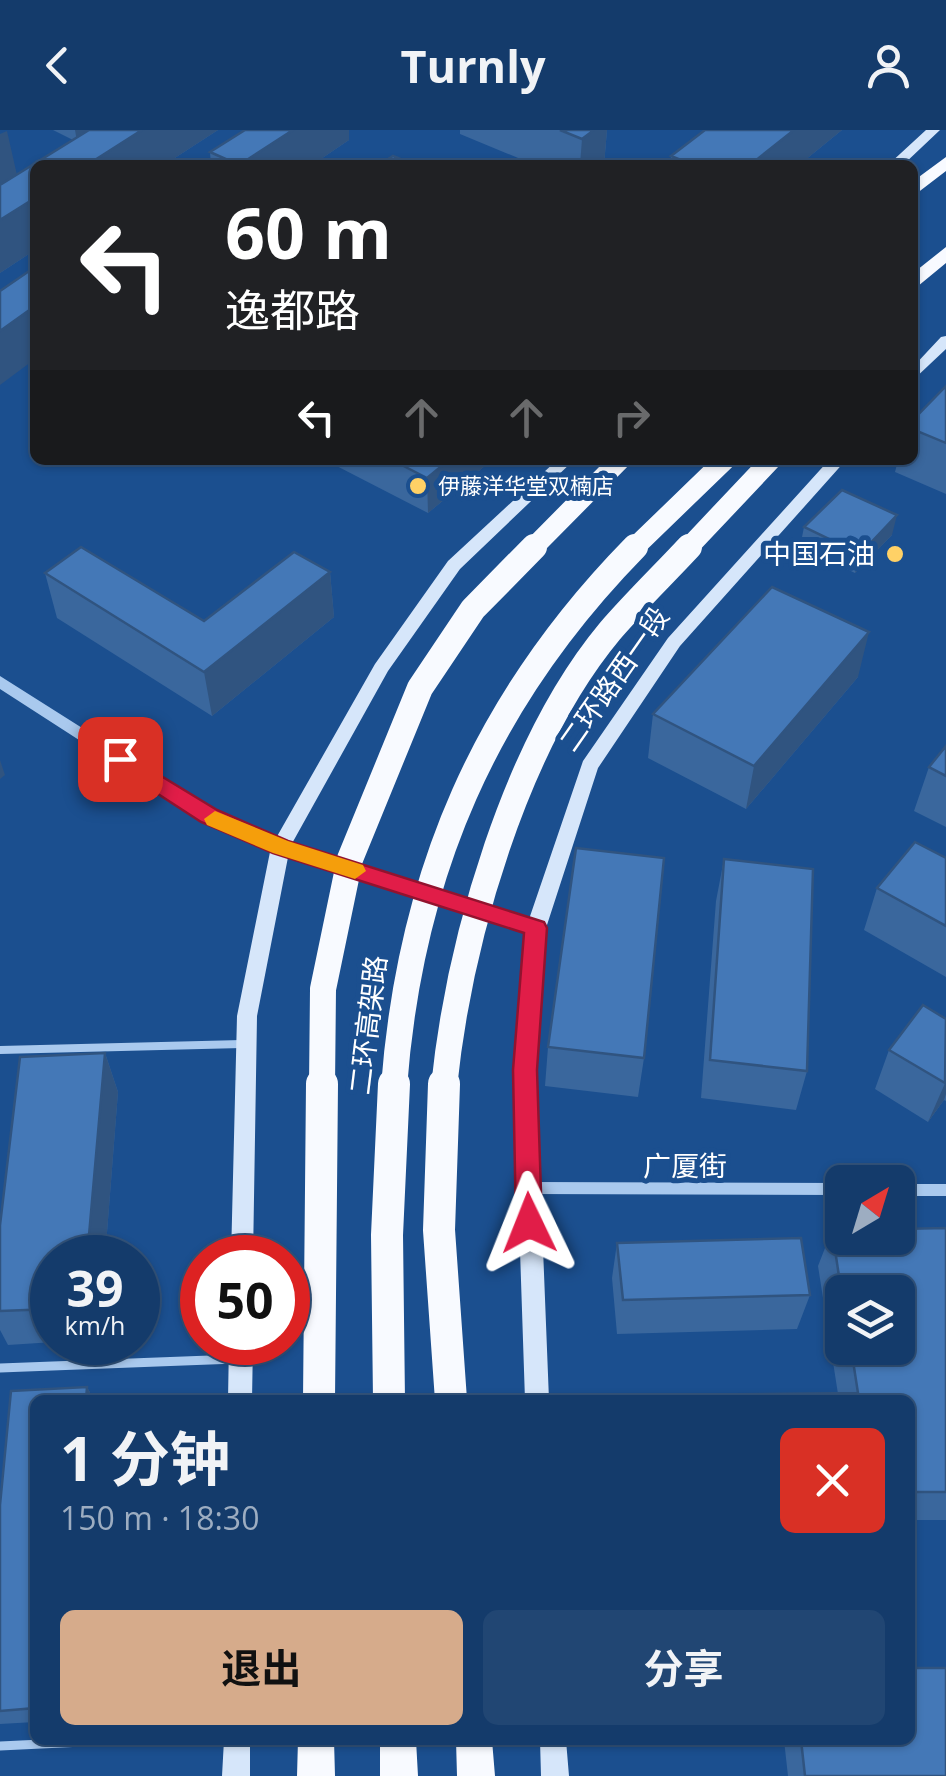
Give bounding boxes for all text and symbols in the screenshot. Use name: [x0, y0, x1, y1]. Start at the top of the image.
text: Turnly: [401, 35, 545, 96]
icon: back: [30, 38, 85, 93]
icon: person: [861, 38, 916, 93]
text: 60 m: [225, 184, 392, 280]
icon: left: [60, 200, 190, 330]
text: 逸都路: [225, 279, 360, 340]
icon: left: [289, 390, 344, 445]
icon: ahead: [394, 390, 449, 445]
icon: ahead: [499, 390, 554, 445]
icon: right: [604, 390, 659, 445]
place label: 伊藤洋华堂双楠店: [438, 470, 614, 500]
marker: 伊藤洋华堂双楠店: [407, 475, 429, 497]
place label: 中国石油: [763, 534, 875, 572]
marker: 中国石油: [884, 543, 906, 565]
street label: 二环路西一段: [549, 599, 677, 758]
pin: [78, 717, 163, 802]
icon: arrive: [93, 732, 148, 787]
street label: 二环高架路: [340, 953, 394, 1097]
street label: 广厦街: [643, 1146, 727, 1184]
north arrow: [825, 1165, 915, 1255]
map controls: [825, 1165, 915, 1365]
position arrow: [477, 1171, 581, 1275]
speed limit sign: 50: [180, 1235, 310, 1365]
text: 39: [66, 1254, 124, 1322]
button: layers: [825, 1275, 915, 1365]
text: km/h: [65, 1308, 125, 1342]
text: 1 分钟: [60, 1417, 230, 1499]
button: close: [780, 1428, 885, 1533]
text: 150 m · 18:30: [60, 1496, 259, 1539]
button: 退出: [60, 1610, 463, 1725]
button: 分享: [483, 1610, 885, 1725]

